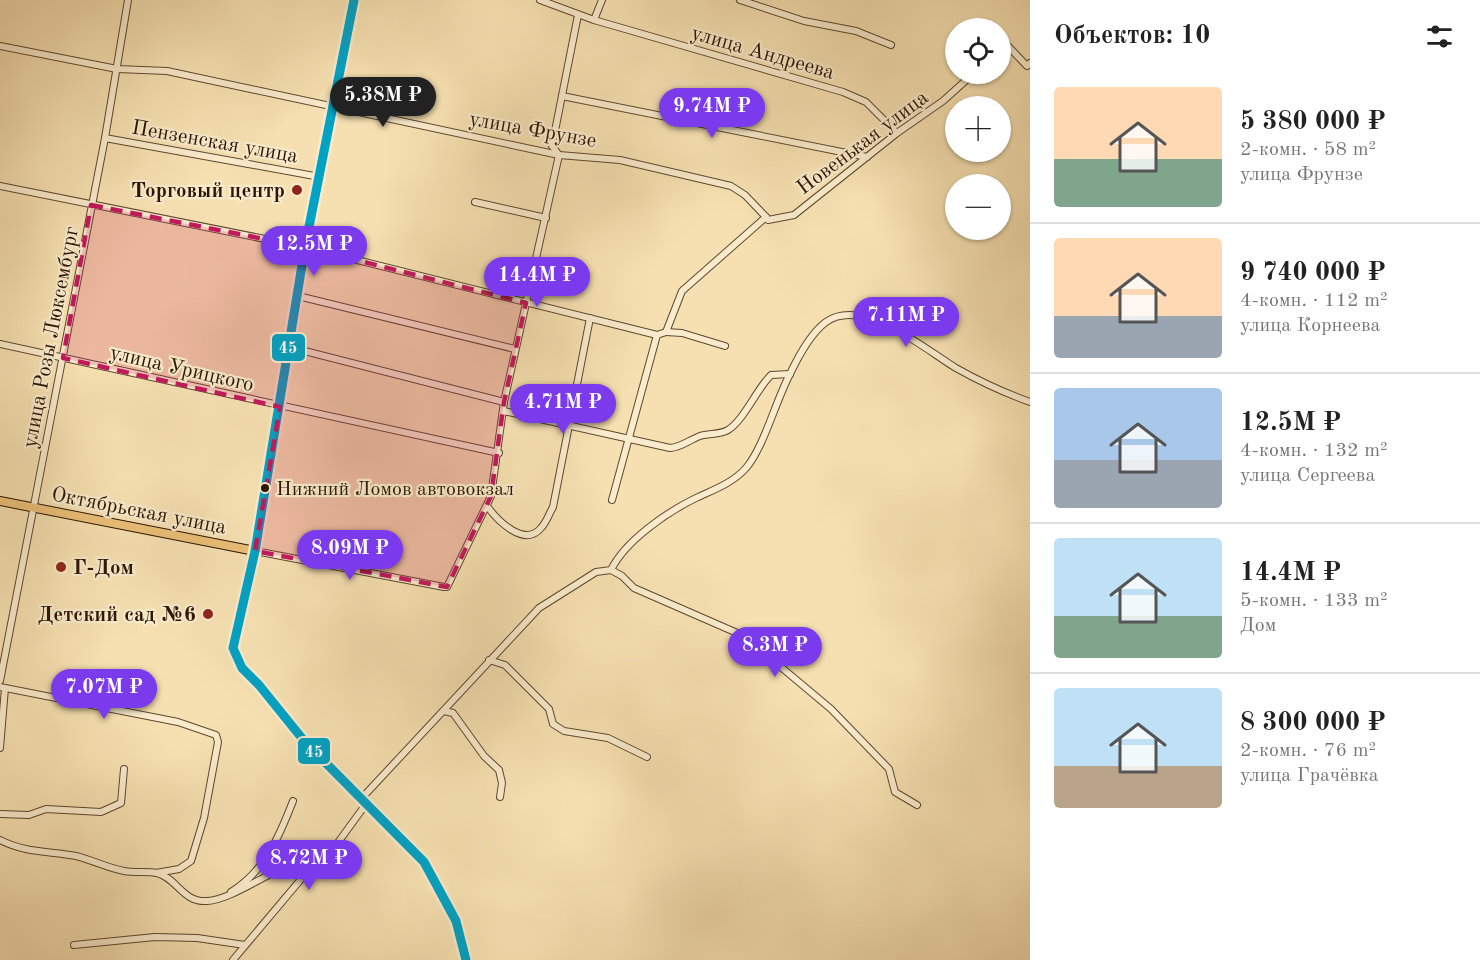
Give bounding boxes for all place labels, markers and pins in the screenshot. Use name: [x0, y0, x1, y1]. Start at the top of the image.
pin: 5.38M ₽: [328, 77, 438, 128]
pin: 9.74M ₽: [657, 88, 767, 139]
place label: Торговый центр: [131, 181, 285, 202]
marker: Торговый центр: [290, 183, 304, 197]
pin: 12.5M ₽: [259, 226, 369, 277]
pin: 14.4M ₽: [482, 257, 592, 308]
pin: 7.11M ₽: [851, 297, 961, 348]
pin: 4.71M ₽: [508, 384, 618, 435]
place label: Нижний Ломов автовокзал: [276, 480, 514, 500]
marker: Нижний Ломов автовокзал: [259, 482, 271, 494]
pin: 8.09M ₽: [295, 530, 405, 581]
place label: Г-Дом: [73, 558, 134, 579]
marker: Г-Дом: [54, 560, 68, 574]
place label: Детский сад №6: [38, 605, 196, 626]
marker: Детский сад №6: [201, 607, 215, 621]
pin: 8.3M ₽: [726, 627, 824, 678]
pin: 7.07M ₽: [49, 669, 159, 720]
pin: 8.72M ₽: [254, 840, 364, 891]

